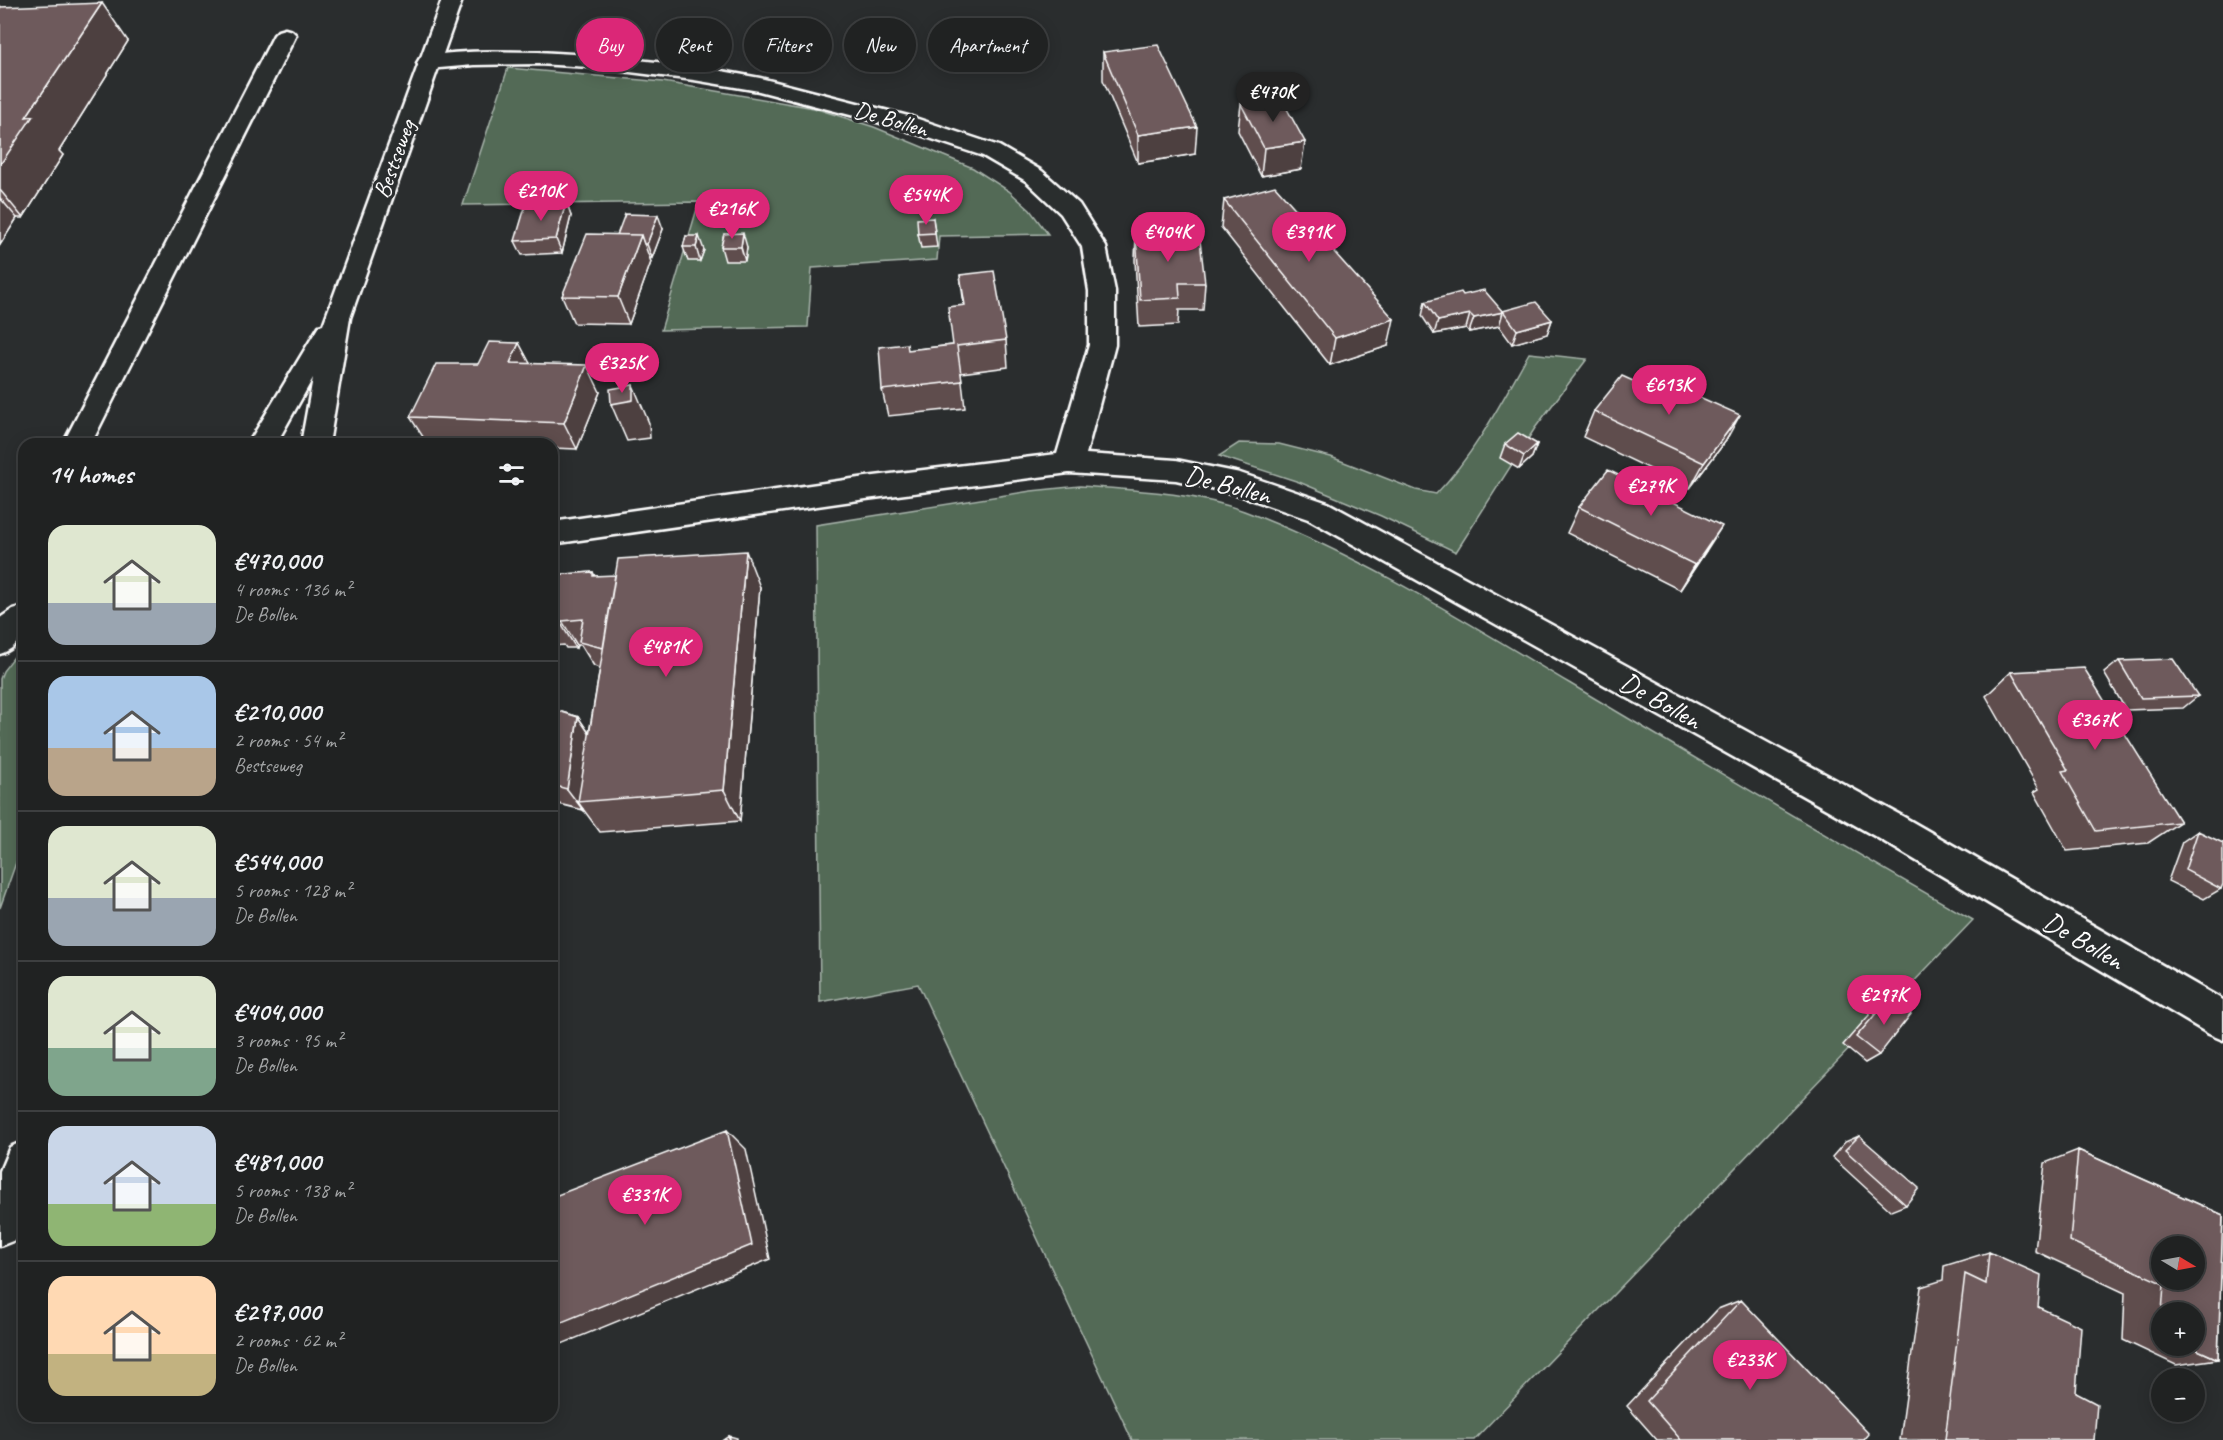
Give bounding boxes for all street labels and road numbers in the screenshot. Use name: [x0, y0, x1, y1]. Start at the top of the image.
street label: De Bollen: [851, 94, 932, 144]
street label: Bestseweg: [366, 113, 423, 202]
street label: De Bollen: [1181, 457, 1276, 512]
street label: De Bollen: [1614, 664, 1709, 738]
street label: De Bollen: [2037, 903, 2132, 978]

